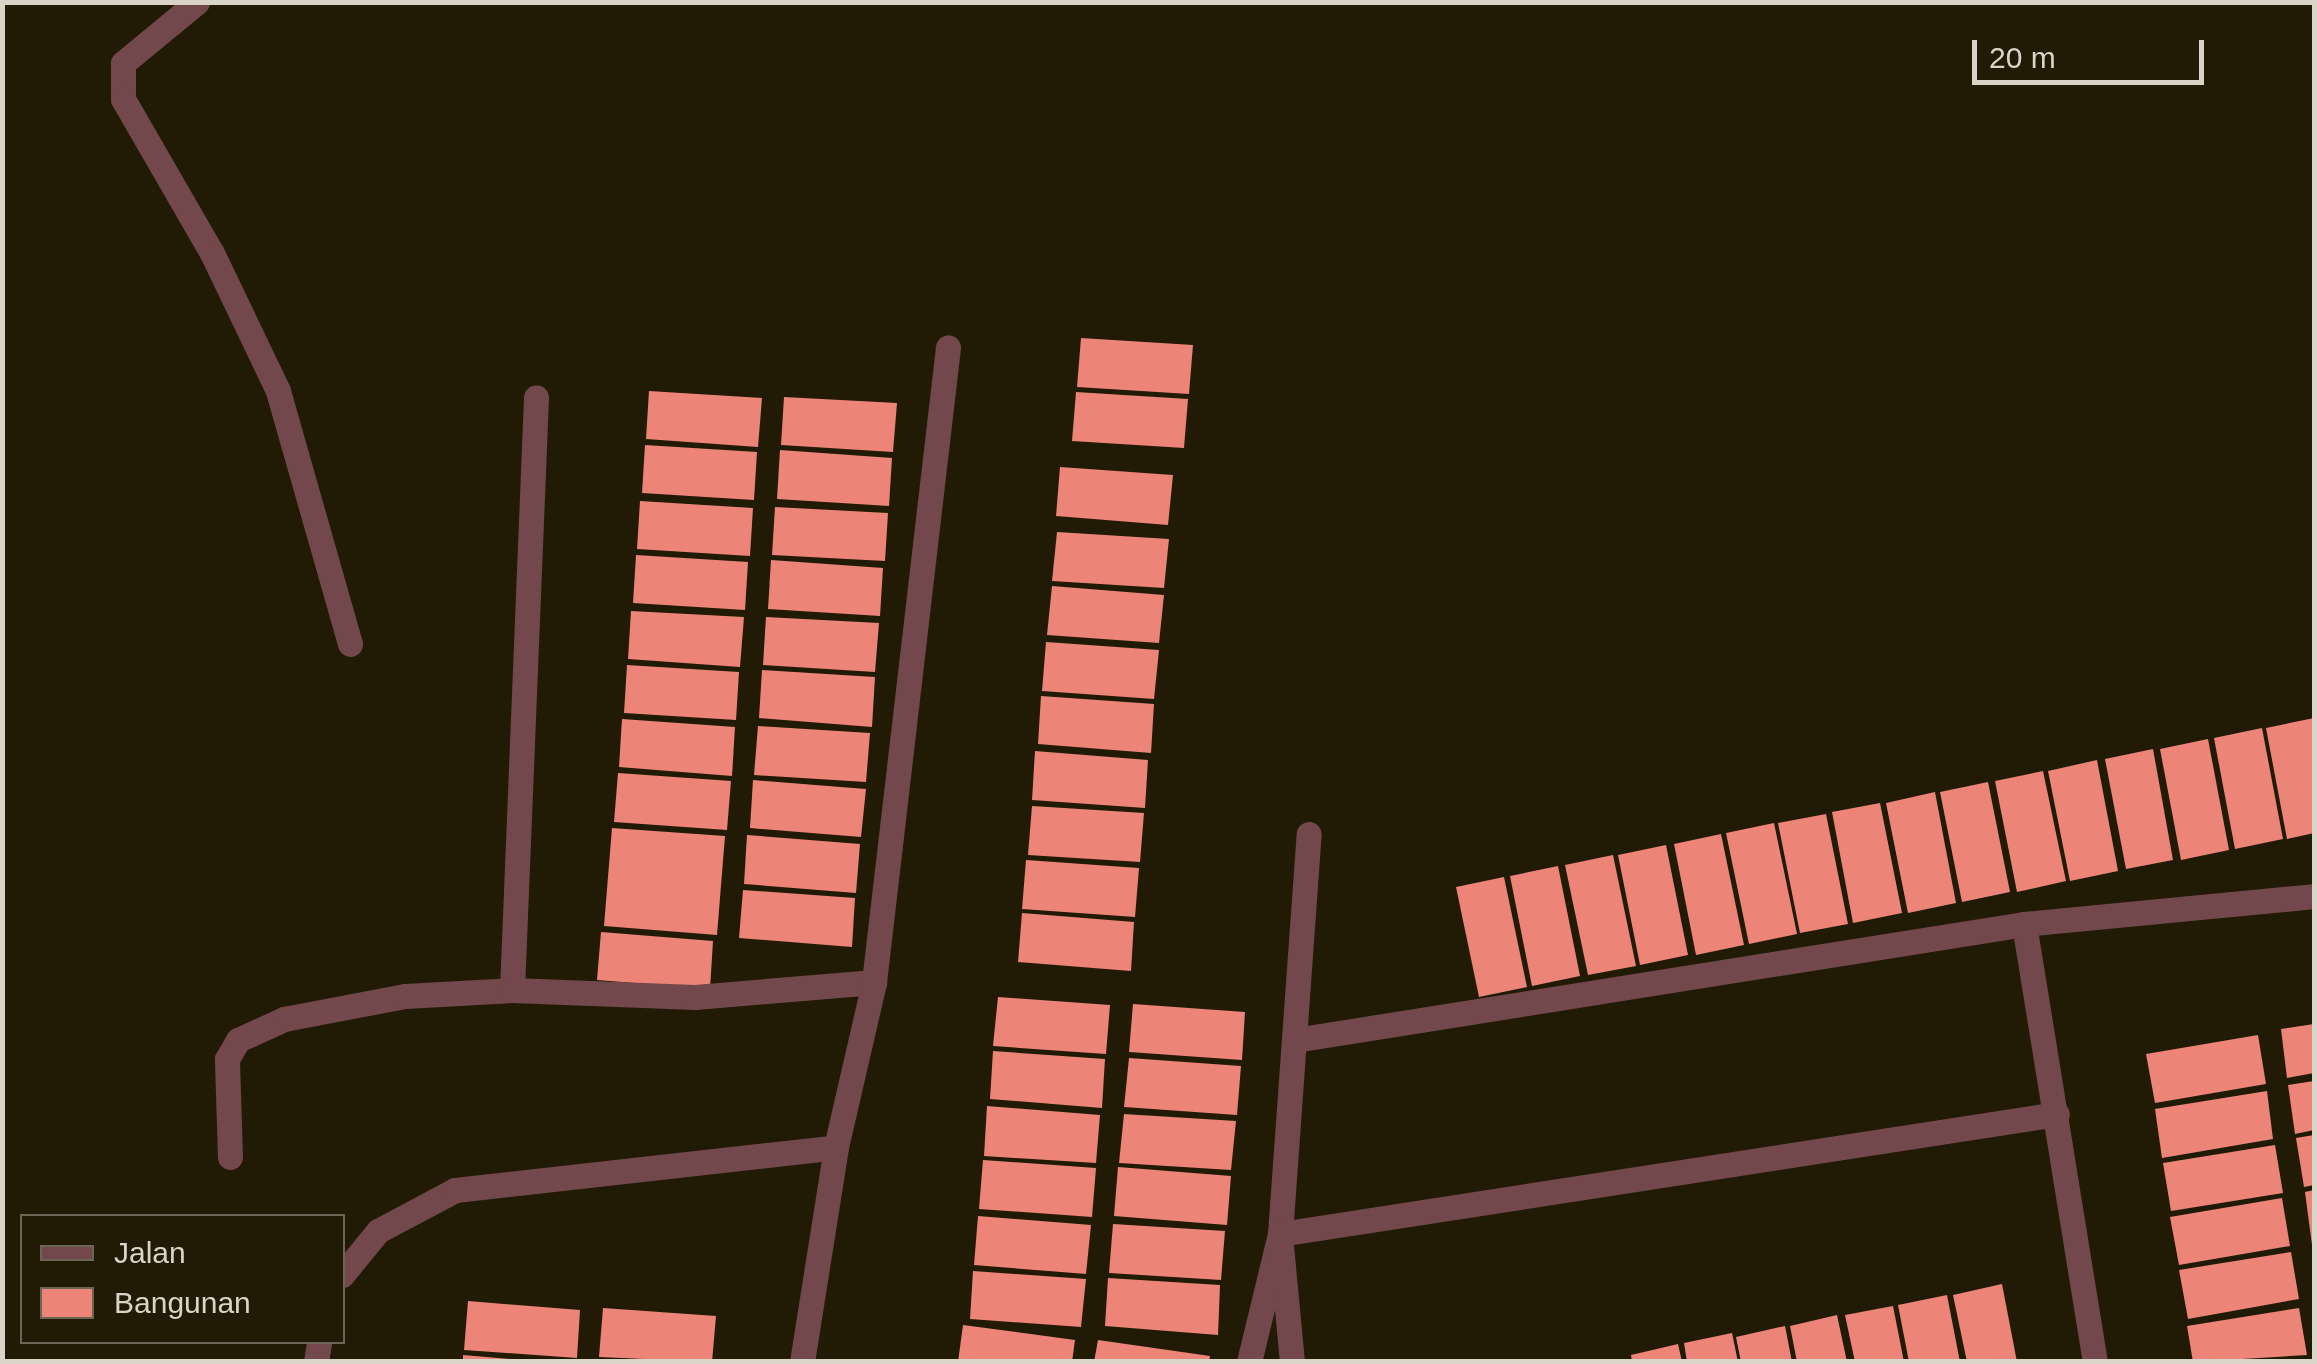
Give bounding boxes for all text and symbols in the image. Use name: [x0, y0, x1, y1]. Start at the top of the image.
scale bar: [1977, 20, 2210, 82]
text: 20 m: [1989, 41, 2056, 74]
legend: [20, 1214, 345, 1344]
text: Jalan: [114, 1236, 186, 1269]
text: Bangunan: [114, 1286, 251, 1319]

